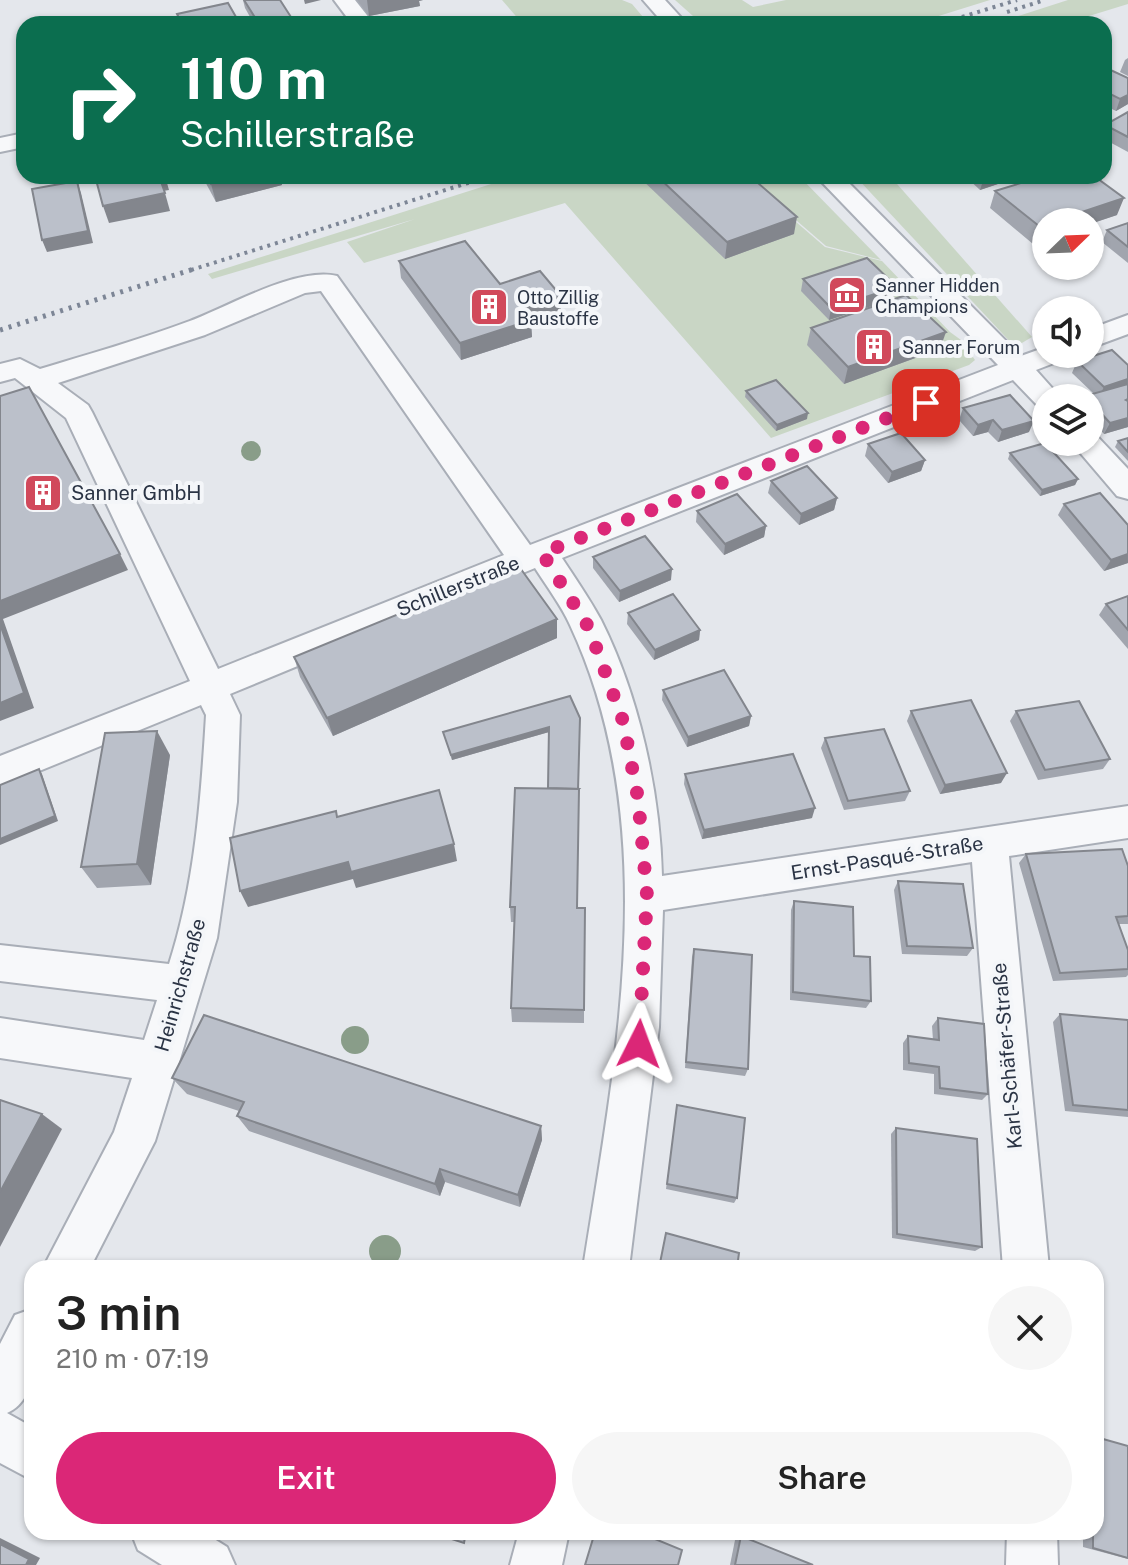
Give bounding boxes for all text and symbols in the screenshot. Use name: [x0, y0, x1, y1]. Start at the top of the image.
text: 110 m: [180, 46, 327, 112]
icon: right: [48, 48, 152, 152]
text: Schillerstraße: [180, 113, 415, 155]
north arrow: [1032, 208, 1104, 280]
map controls: [1032, 208, 1104, 456]
museum icon: Sanner Hidden Champions: [826, 274, 868, 316]
place label: Sanner Hidden Champions: [875, 275, 1000, 317]
building icon: Otto Zillig Baustoffe: [468, 286, 510, 328]
place label: Otto Zillig Baustoffe: [517, 287, 599, 329]
button: sound: [1032, 296, 1104, 368]
building icon: Sanner Forum: [853, 326, 895, 368]
place label: Sanner Forum: [902, 337, 1020, 358]
pin: [892, 369, 960, 437]
icon: arrive: [904, 381, 948, 425]
button: layers: [1032, 384, 1104, 456]
building icon: Sanner GmbH: [22, 472, 64, 514]
place label: Sanner GmbH: [71, 481, 202, 505]
street label: Schillerstraße: [393, 550, 523, 622]
street label: Ernst-Pasqué-Straße: [789, 831, 985, 885]
street label: Heinrichstraße: [150, 916, 210, 1054]
street label: Karl-Schäfer-Straße: [987, 962, 1027, 1150]
position arrow: [597, 1002, 681, 1086]
text: 3 min: [56, 1284, 181, 1341]
button: close: [988, 1286, 1072, 1370]
text: 210 m · 07:19: [56, 1343, 209, 1374]
button: Exit: [56, 1432, 556, 1524]
button: Share: [572, 1432, 1072, 1524]

